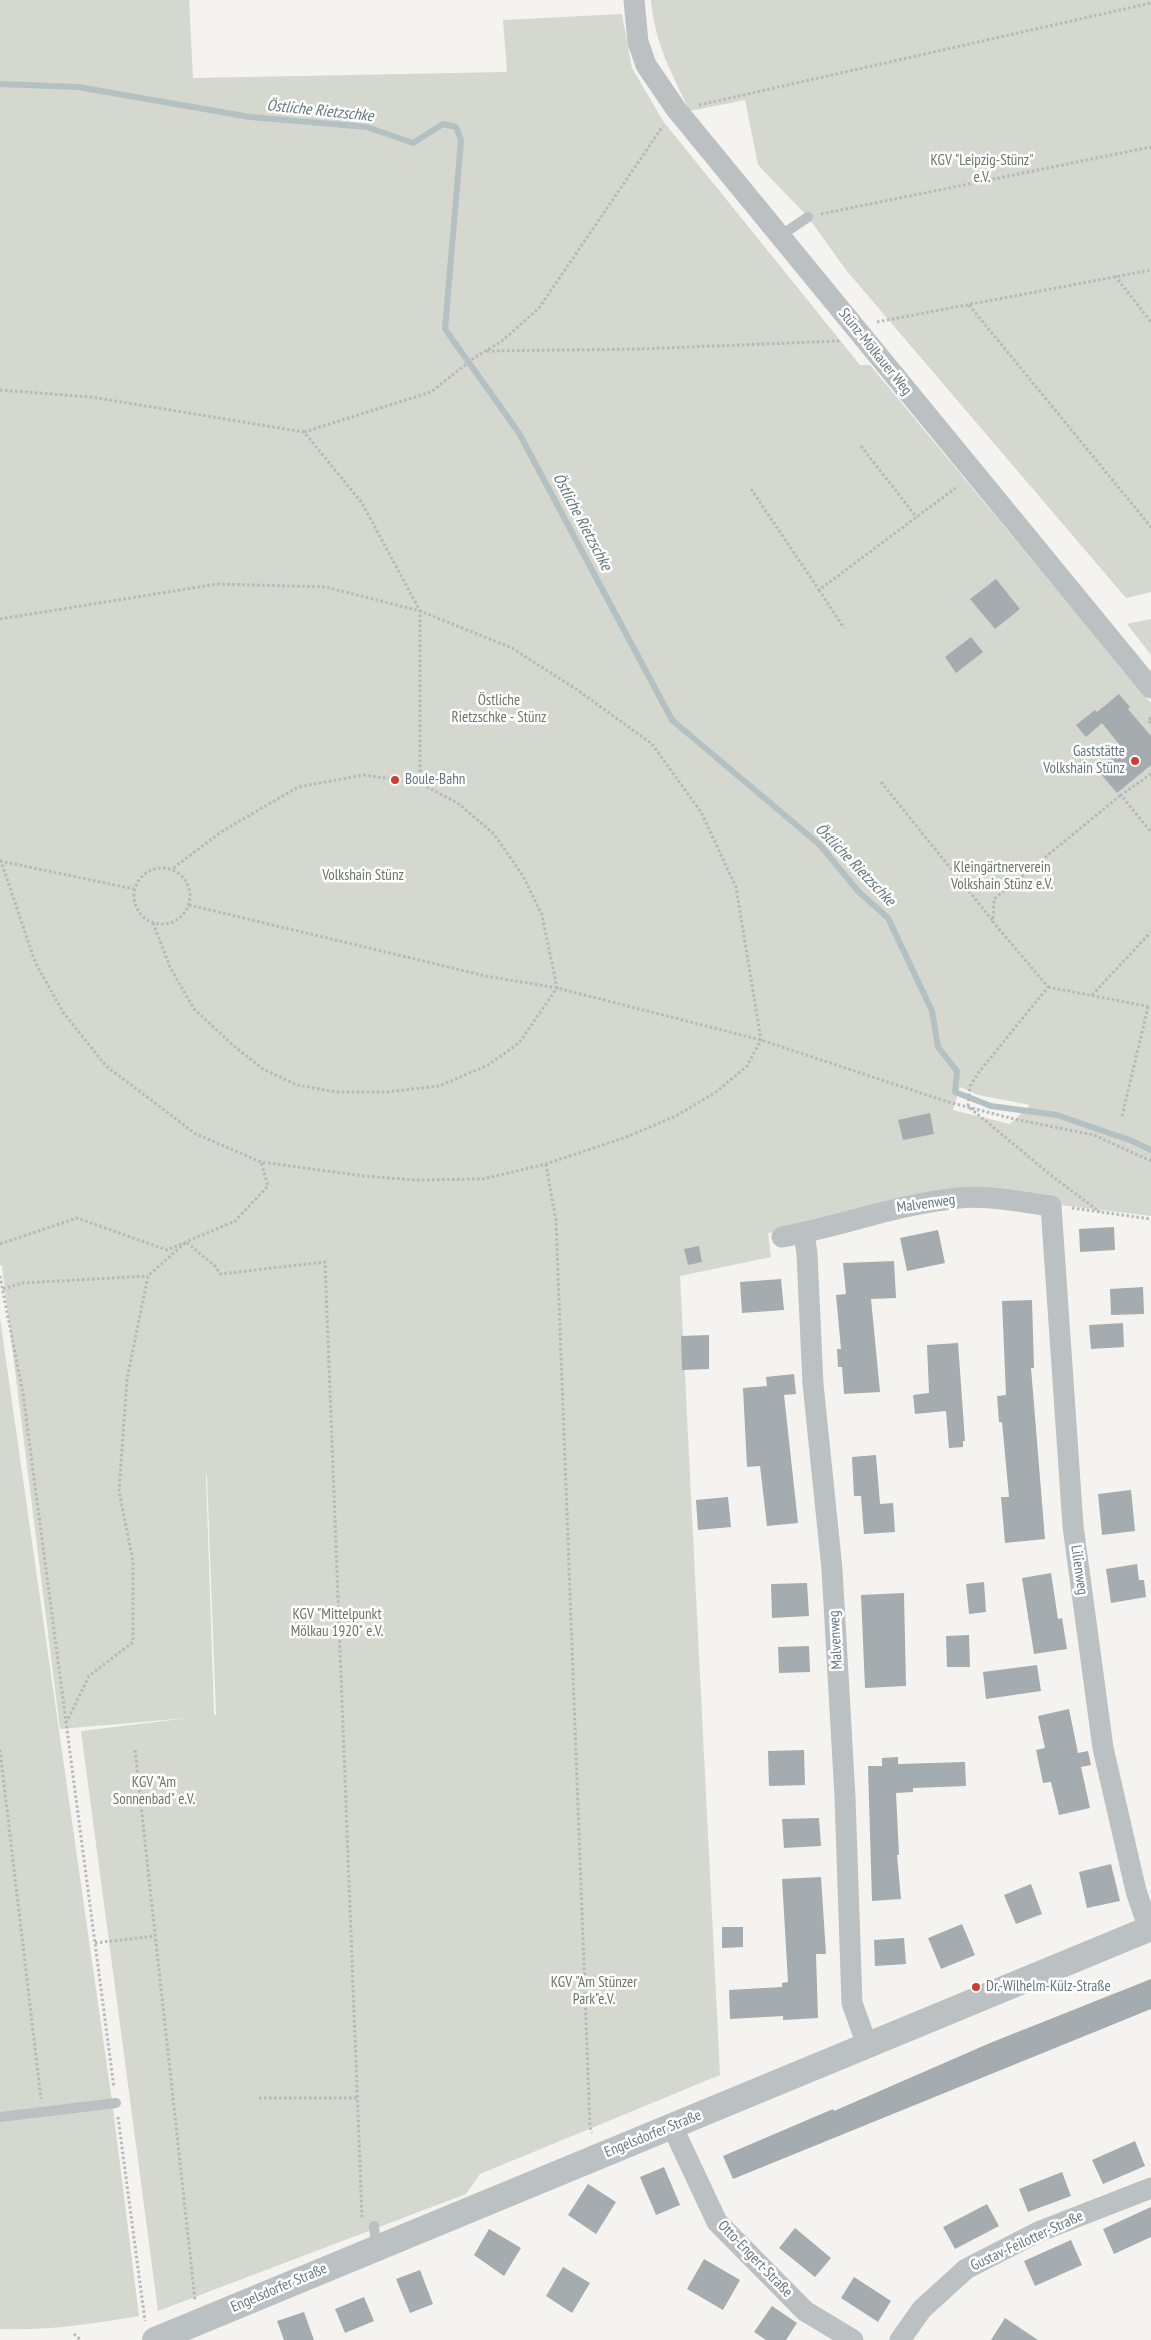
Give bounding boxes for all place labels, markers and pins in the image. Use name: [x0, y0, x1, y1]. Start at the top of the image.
place label: Gaststätte Volkshain Stünz: [1043, 743, 1125, 778]
marker: Gaststätte Volkshain Stünz: [1129, 755, 1141, 767]
place label: Boule-Bahn: [405, 771, 465, 789]
marker: Boule-Bahn: [389, 774, 401, 786]
place label: Dr.-Wilhelm-Külz-Straße: [986, 1978, 1111, 1996]
marker: Dr.-Wilhelm-Külz-Straße: [970, 1981, 982, 1993]

